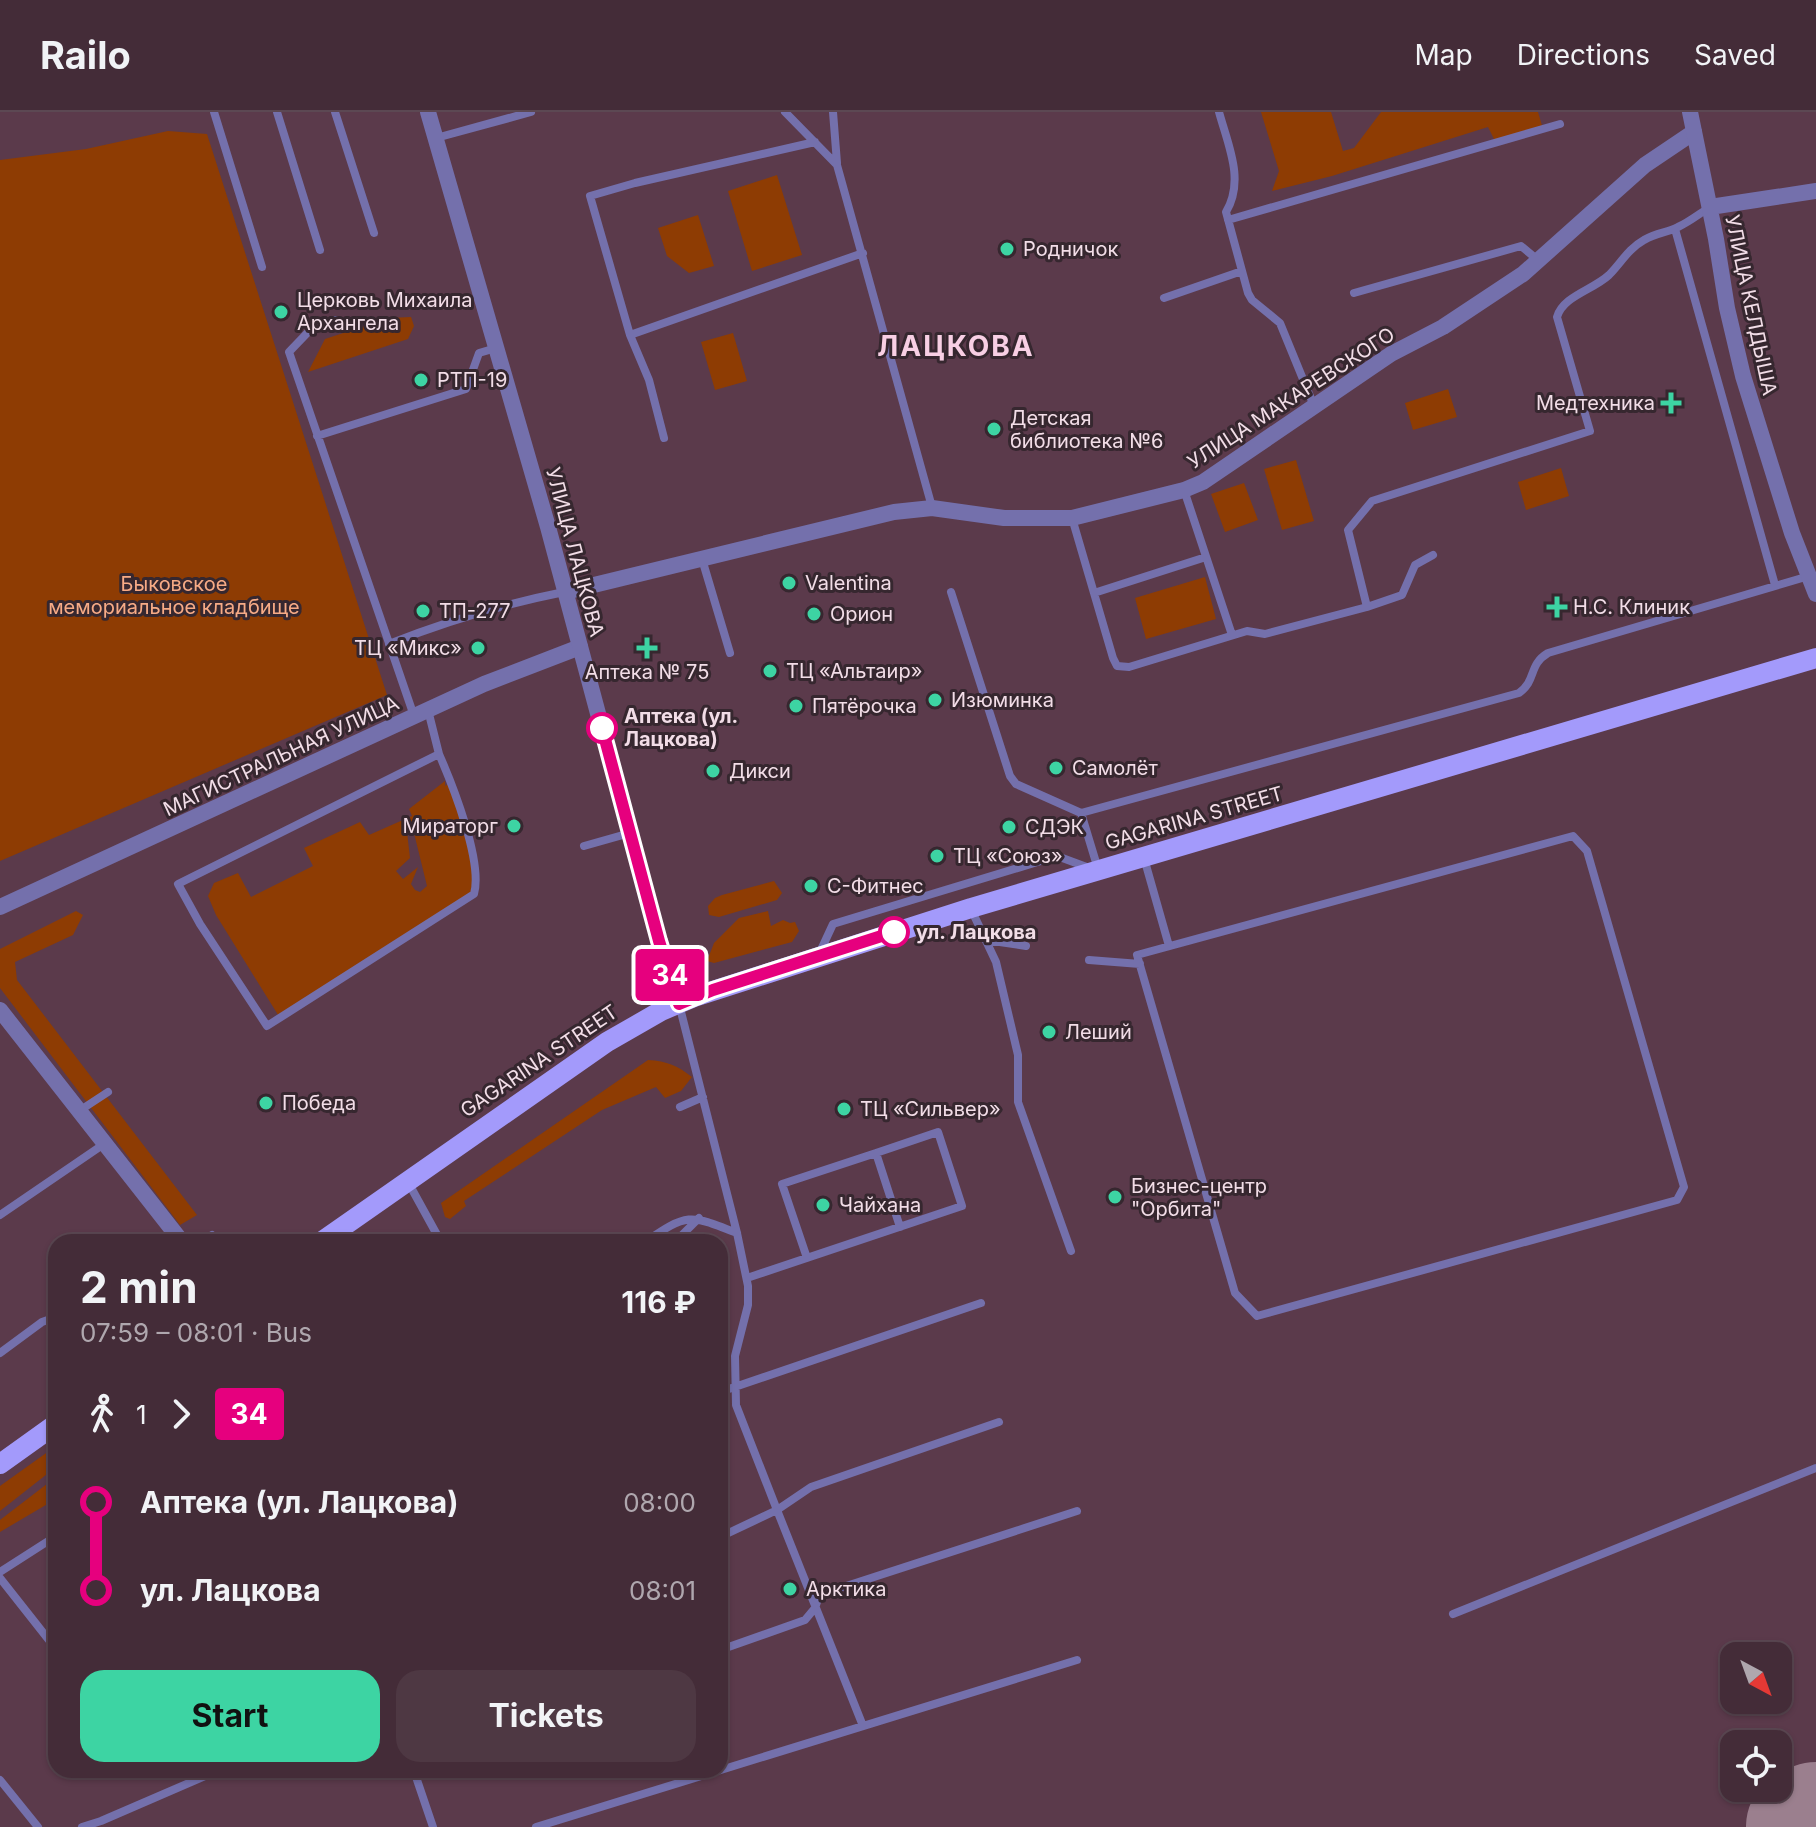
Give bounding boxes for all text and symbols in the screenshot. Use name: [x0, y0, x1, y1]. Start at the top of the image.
text: Railo: [40, 32, 131, 78]
text: Map: [1414, 38, 1473, 72]
text: Directions: [1517, 38, 1650, 72]
text: Saved: [1694, 38, 1776, 72]
street label: УЛИЦА КЕЛДЫША: [1720, 213, 1782, 398]
place label: Родничок: [1023, 237, 1118, 261]
marker: Родничок: [998, 240, 1016, 258]
place label: Церковь Михаила Архангела: [297, 288, 472, 335]
marker: Церковь Михаила Архангела: [272, 303, 290, 321]
street label: УЛИЦА МАКАРЕВСКОГО: [1183, 322, 1399, 474]
district label: ЛАЦКОВА: [877, 329, 1035, 363]
place label: РТП-19: [437, 368, 507, 392]
marker: РТП-19: [412, 371, 430, 389]
place label: Медтехника: [1536, 391, 1655, 415]
marker: Медтехника: [1662, 394, 1680, 412]
place label: Детская библиотека №6: [1010, 406, 1163, 453]
marker: Детская библиотека №6: [985, 420, 1003, 438]
street label: УЛИЦА ЛАЦКОВА: [541, 465, 609, 640]
place label: Valentina: [805, 571, 892, 595]
park label: Быковское мемориальное кладбище: [48, 572, 300, 619]
marker: Valentina: [780, 574, 798, 592]
place label: Н.С. Клиник: [1573, 595, 1690, 619]
marker: Н.С. Клиник: [1548, 598, 1566, 616]
place label: ТП-277: [439, 599, 511, 623]
marker: ТП-277: [414, 602, 432, 620]
place label: Орион: [830, 602, 893, 626]
marker: Орион: [805, 605, 823, 623]
place label: ТЦ «Микс»: [354, 636, 462, 660]
marker: ТЦ «Микс»: [469, 639, 487, 657]
marker: Аптека № 75: [638, 639, 656, 657]
place label: ТЦ «Альтаир»: [786, 659, 922, 683]
place label: Аптека № 75: [585, 660, 709, 684]
marker: ТЦ «Альтаир»: [761, 662, 779, 680]
place label: Изюминка: [951, 688, 1054, 712]
street label: МАГИСТРАЛЬНАЯ УЛИЦА: [159, 691, 403, 821]
marker: Изюминка: [926, 691, 944, 709]
place label: Пятёрочка: [812, 694, 917, 718]
marker: Пятёрочка: [787, 697, 805, 715]
place label: Аптека (ул. Лацкова): [624, 704, 738, 751]
marker: Аптека (ул. Лацкова): [587, 713, 617, 743]
place label: Самолёт: [1072, 756, 1158, 780]
place label: Дикси: [729, 759, 791, 783]
marker: Самолёт: [1047, 759, 1065, 777]
marker: Дикси: [704, 762, 722, 780]
street label: GAGARINA STREET: [1102, 781, 1286, 855]
place label: Мираторг: [402, 814, 498, 838]
place label: СДЭК: [1025, 815, 1084, 839]
marker: Мираторг: [505, 817, 523, 835]
marker: СДЭК: [1000, 818, 1018, 836]
place label: ТЦ «Союз»: [953, 844, 1063, 868]
marker: ТЦ «Союз»: [928, 847, 946, 865]
place label: С-Фитнес: [827, 874, 924, 898]
marker: С-Фитнес: [802, 877, 820, 895]
marker: ул. Лацкова: [879, 917, 909, 947]
place label: ул. Лацкова: [916, 920, 1036, 944]
line badge: 34: [634, 949, 706, 1001]
text: 34: [651, 958, 689, 992]
street label: GAGARINA STREET: [456, 1000, 622, 1122]
place label: Леший: [1065, 1020, 1132, 1044]
marker: Леший: [1040, 1023, 1058, 1041]
place label: Победа: [282, 1091, 356, 1115]
marker: Победа: [257, 1094, 275, 1112]
place label: ТЦ «Сильвер»: [860, 1097, 1001, 1121]
marker: ТЦ «Сильвер»: [835, 1100, 853, 1118]
place label: Бизнес-центр "Орбита": [1131, 1174, 1267, 1221]
marker: Бизнес-центр "Орбита": [1106, 1188, 1124, 1206]
place label: Чайхана: [839, 1193, 921, 1217]
marker: Чайхана: [814, 1196, 832, 1214]
text: 2 min: [80, 1260, 198, 1314]
text: 116 ₽: [621, 1284, 696, 1320]
text: 07:59 – 08:01 · Bus: [80, 1317, 312, 1348]
icon: walk: [80, 1392, 124, 1436]
icon: forward: [159, 1392, 203, 1436]
text: 34: [231, 1397, 268, 1431]
text: 1: [136, 1399, 147, 1430]
text: Аптека (ул. Лацкова): [140, 1484, 458, 1520]
text: 08:00: [623, 1487, 696, 1518]
text: ул. Лацкова: [140, 1572, 321, 1608]
text: 08:01: [629, 1575, 696, 1606]
place label: Арктика: [806, 1577, 886, 1601]
marker: Арктика: [781, 1580, 799, 1598]
north arrow: [1720, 1642, 1792, 1714]
map controls: [1720, 1642, 1792, 1802]
button: Start: [80, 1670, 380, 1762]
button: Tickets: [396, 1670, 696, 1762]
button: locate: [1720, 1730, 1792, 1802]

